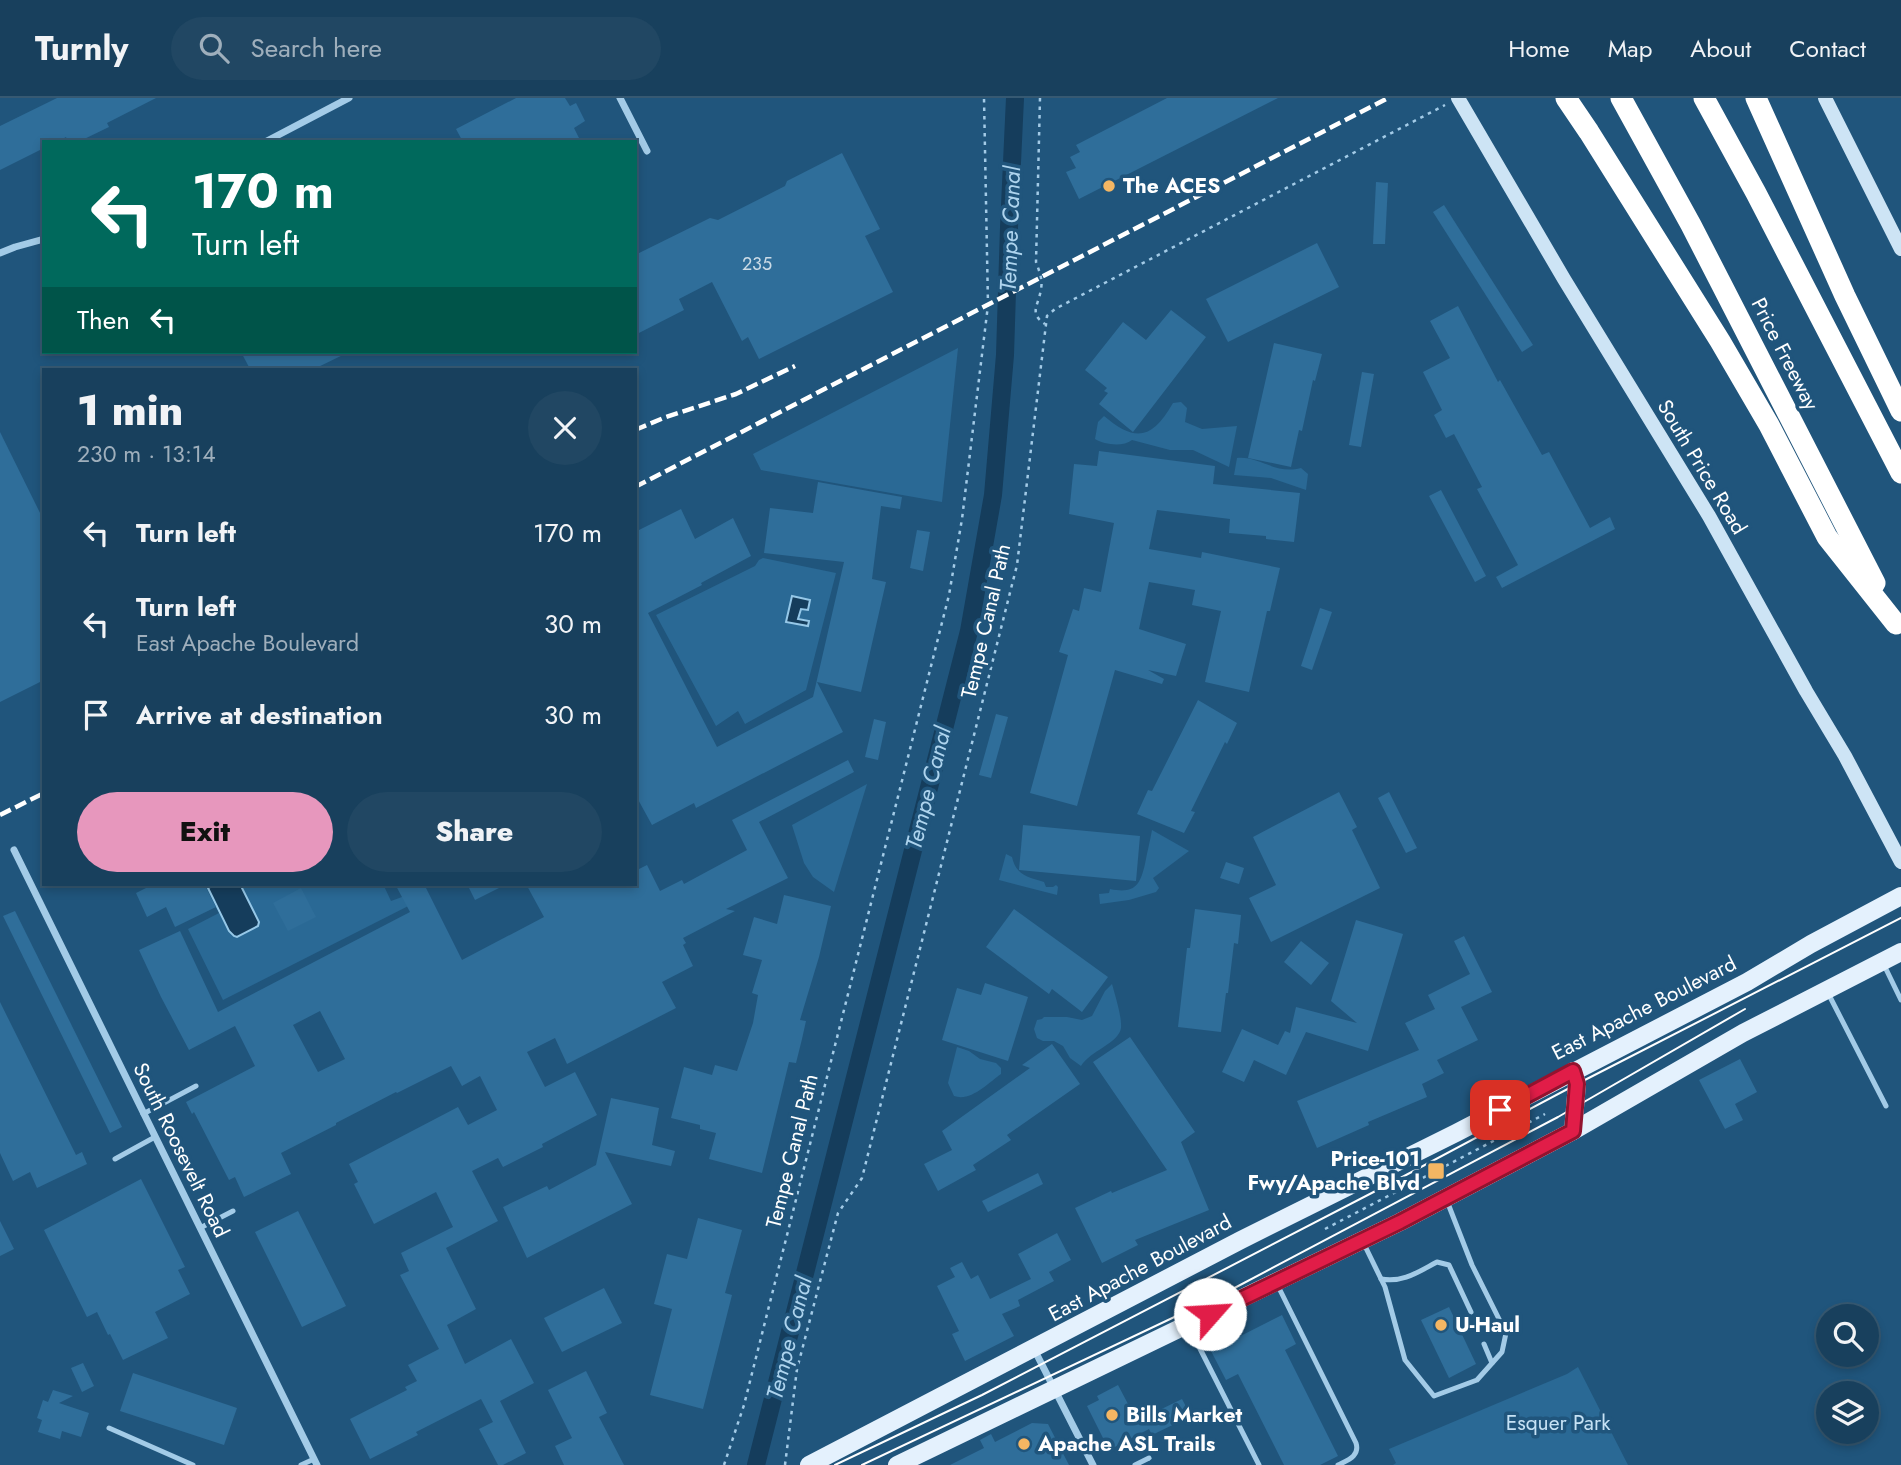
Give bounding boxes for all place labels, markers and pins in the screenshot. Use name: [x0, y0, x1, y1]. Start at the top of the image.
place label: The ACES: [1123, 171, 1220, 201]
marker: The ACES: [1101, 178, 1117, 194]
pin: [1470, 1080, 1530, 1140]
place label: Price-101 Fwy/Apache Blvd: [1247, 1144, 1420, 1198]
marker: Price-101 Fwy/Apache Blvd: [1426, 1161, 1446, 1181]
place label: U-Haul: [1455, 1310, 1520, 1340]
marker: U-Haul: [1433, 1317, 1449, 1333]
place label: Bills Market: [1126, 1400, 1242, 1430]
marker: Bills Market: [1104, 1407, 1120, 1423]
place label: Apache ASL Trails: [1037, 1429, 1216, 1459]
marker: Apache ASL Trails: [1016, 1436, 1032, 1452]

